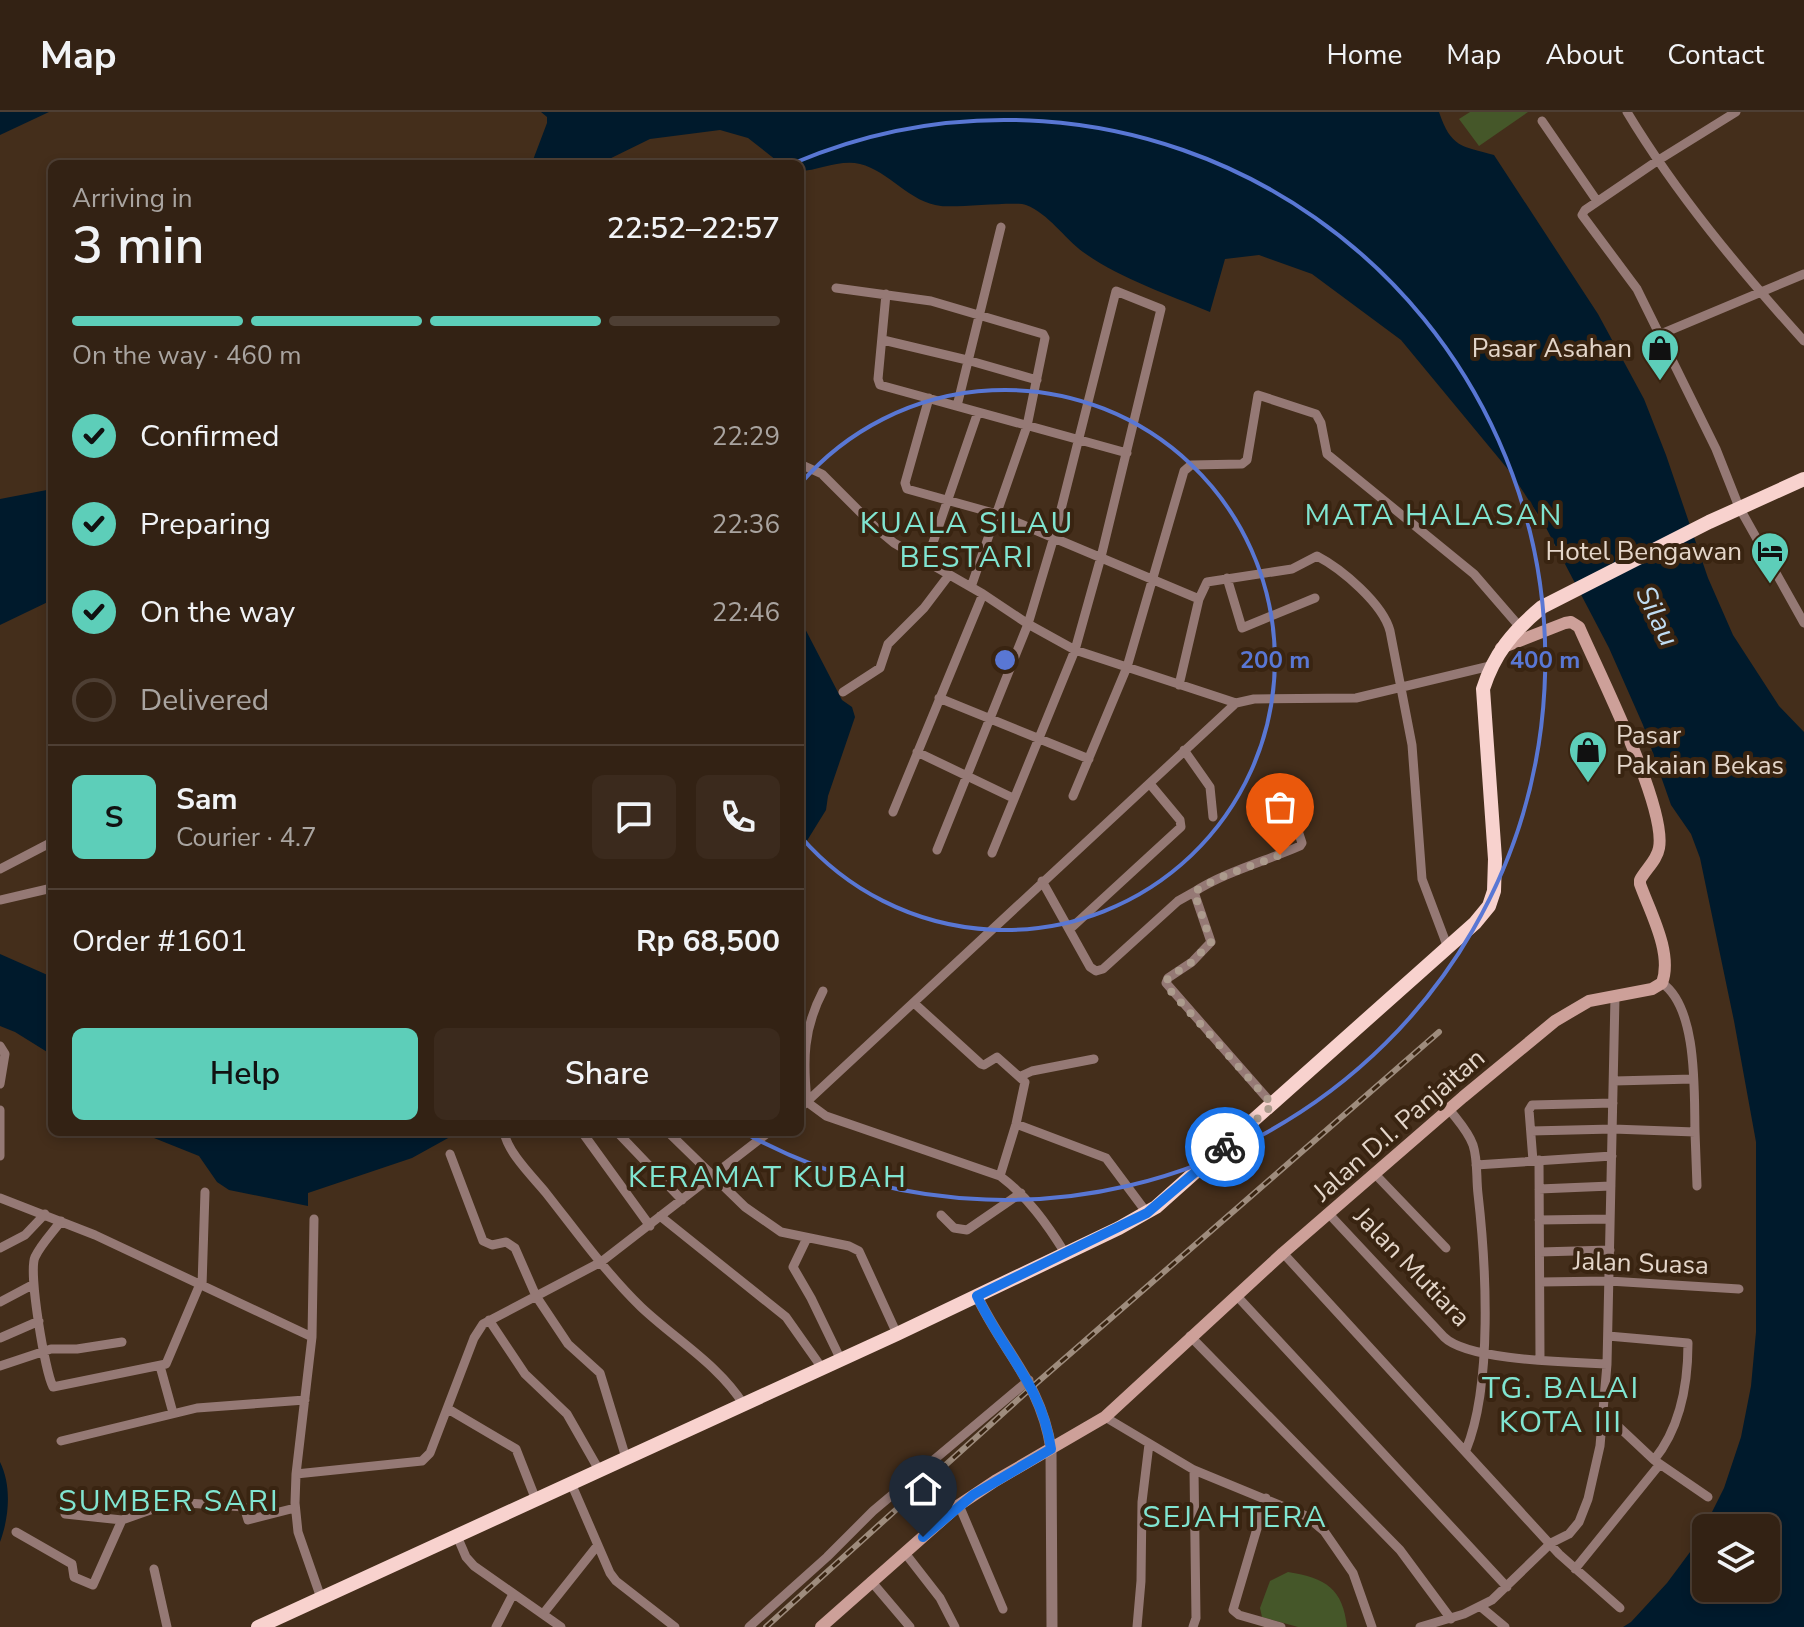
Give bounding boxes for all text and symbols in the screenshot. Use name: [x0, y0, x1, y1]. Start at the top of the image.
text: Map: [40, 30, 117, 81]
text: Home: [1327, 36, 1402, 74]
text: Map: [1446, 36, 1501, 74]
text: About: [1545, 36, 1623, 74]
text: Contact: [1667, 36, 1764, 74]
text: Arriving in: [72, 181, 193, 216]
text: 22:52–22:57: [607, 208, 780, 249]
text: 3 min: [72, 210, 205, 281]
shop icon: Pasar Asahan: [1639, 327, 1681, 382]
place label: Pasar Asahan: [1472, 331, 1632, 366]
text: On the way · 460 m: [72, 338, 301, 373]
icon: check: [72, 414, 116, 458]
text: Confirmed: [140, 416, 280, 457]
text: 22:29: [712, 419, 780, 454]
district label: MATA HALASAN: [1304, 495, 1564, 536]
icon: check: [72, 502, 116, 546]
district label: KUALA SILAU BESTARI: [860, 503, 1074, 578]
text: Preparing: [140, 504, 271, 545]
text: 22:36: [712, 507, 780, 542]
hotel icon: Hotel Bengawan: [1749, 530, 1791, 585]
place label: Hotel Bengawan: [1545, 534, 1742, 569]
water label: Silau: [1626, 580, 1688, 652]
icon: check: [72, 590, 116, 634]
text: On the way: [140, 592, 295, 633]
text: 22:46: [712, 595, 780, 630]
text: 200 m: [1240, 644, 1310, 676]
text: 400 m: [1510, 644, 1580, 676]
centre of rings: [991, 646, 1019, 674]
text: Delivered: [140, 680, 269, 721]
place label: Pasar Pakaian Bekas: [1616, 718, 1784, 783]
shop icon: Pasar Pakaian Bekas: [1567, 729, 1609, 784]
pin: [1246, 773, 1314, 855]
button: chat: [592, 775, 676, 859]
button: phone: [696, 775, 780, 859]
text: Sam: [176, 779, 238, 820]
icon: bag: [1258, 785, 1302, 829]
text: S: [105, 797, 123, 838]
text: Courier · 4.7: [176, 820, 317, 855]
text: Order #1601: [72, 921, 247, 962]
text: Rp 68,500: [636, 921, 780, 962]
button: Help: [72, 1028, 418, 1120]
button: Share: [434, 1028, 780, 1120]
street label: Jalan D.I. Panjaitan: [1305, 1041, 1492, 1210]
courier: [1185, 1107, 1265, 1187]
icon: bike: [1203, 1125, 1247, 1169]
district label: KERAMAT KUBAH: [628, 1157, 908, 1198]
street label: Jalan Mutiara: [1345, 1199, 1478, 1334]
street label: Jalan Suasa: [1572, 1243, 1709, 1283]
district label: TG. BALAI KOTA III: [1482, 1368, 1640, 1443]
pin: [889, 1455, 957, 1537]
icon: home: [901, 1467, 945, 1511]
district label: SUMBER SARI: [58, 1481, 280, 1522]
district label: SEJAHTERA: [1142, 1497, 1328, 1538]
map controls: [1692, 1514, 1780, 1602]
button: layers: [1692, 1514, 1780, 1602]

